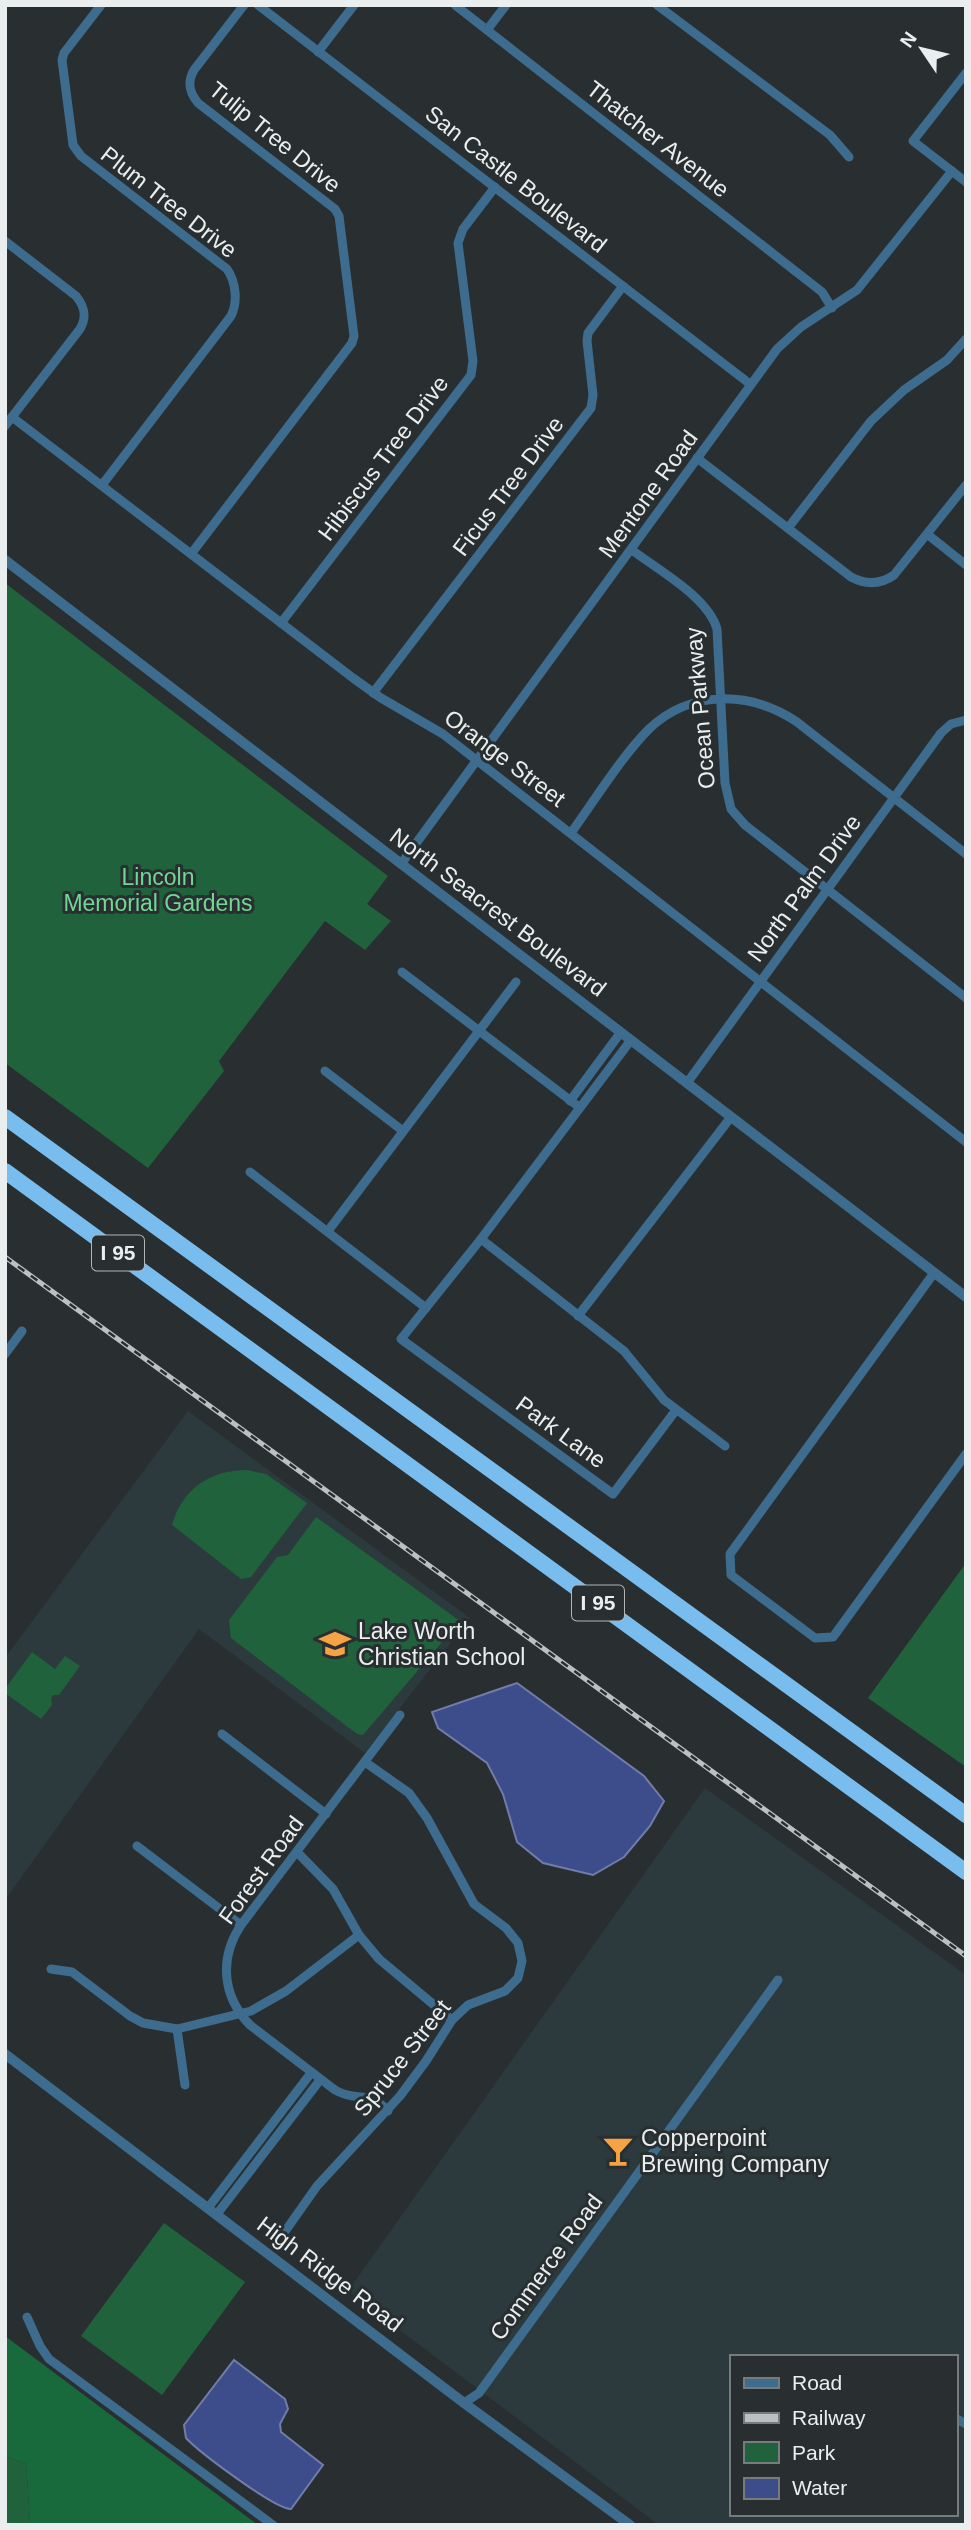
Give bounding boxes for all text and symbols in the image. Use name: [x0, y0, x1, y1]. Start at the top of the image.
north arrow: [887, 14, 957, 84]
text: N: [896, 28, 921, 51]
street label: Thatcher Avenue: [582, 75, 734, 203]
street label: Tulip Tree Drive: [204, 76, 346, 198]
street label: San Castle Boulevard: [420, 100, 612, 258]
street label: Plum Tree Drive: [96, 141, 242, 263]
street label: Hibiscus Tree Drive: [313, 371, 453, 545]
street label: Ficus Tree Drive: [447, 411, 569, 561]
street label: Mentone Road: [593, 425, 703, 563]
street label: Ocean Parkway: [680, 626, 720, 790]
street label: Orange Street: [439, 704, 571, 812]
street label: North Palm Drive: [742, 810, 866, 966]
street label: North Seacrest Boulevard: [385, 822, 611, 1002]
park label: Lincoln Memorial Gardens: [63, 864, 253, 916]
road number: I 95: [92, 1236, 144, 1270]
street label: Park Lane: [511, 1391, 611, 1473]
road number: I 95: [572, 1586, 624, 1620]
place label: Lake Worth Christian School: [358, 1618, 525, 1670]
school or university icon: Lake Worth Christian School: [318, 1627, 352, 1661]
street label: Forest Road: [213, 1811, 309, 1929]
street label: Spruce Street: [348, 1994, 456, 2121]
place label: Copperpoint Brewing Company: [641, 2125, 829, 2177]
bar icon: Copperpoint Brewing Company: [601, 2134, 635, 2168]
street label: Commerce Road: [484, 2189, 608, 2345]
street label: High Ridge Road: [252, 2211, 408, 2337]
legend: [730, 2355, 957, 2516]
text: Road: [792, 2371, 842, 2394]
text: Railway: [792, 2406, 866, 2429]
text: Park: [792, 2441, 836, 2464]
text: Water: [792, 2476, 847, 2499]

